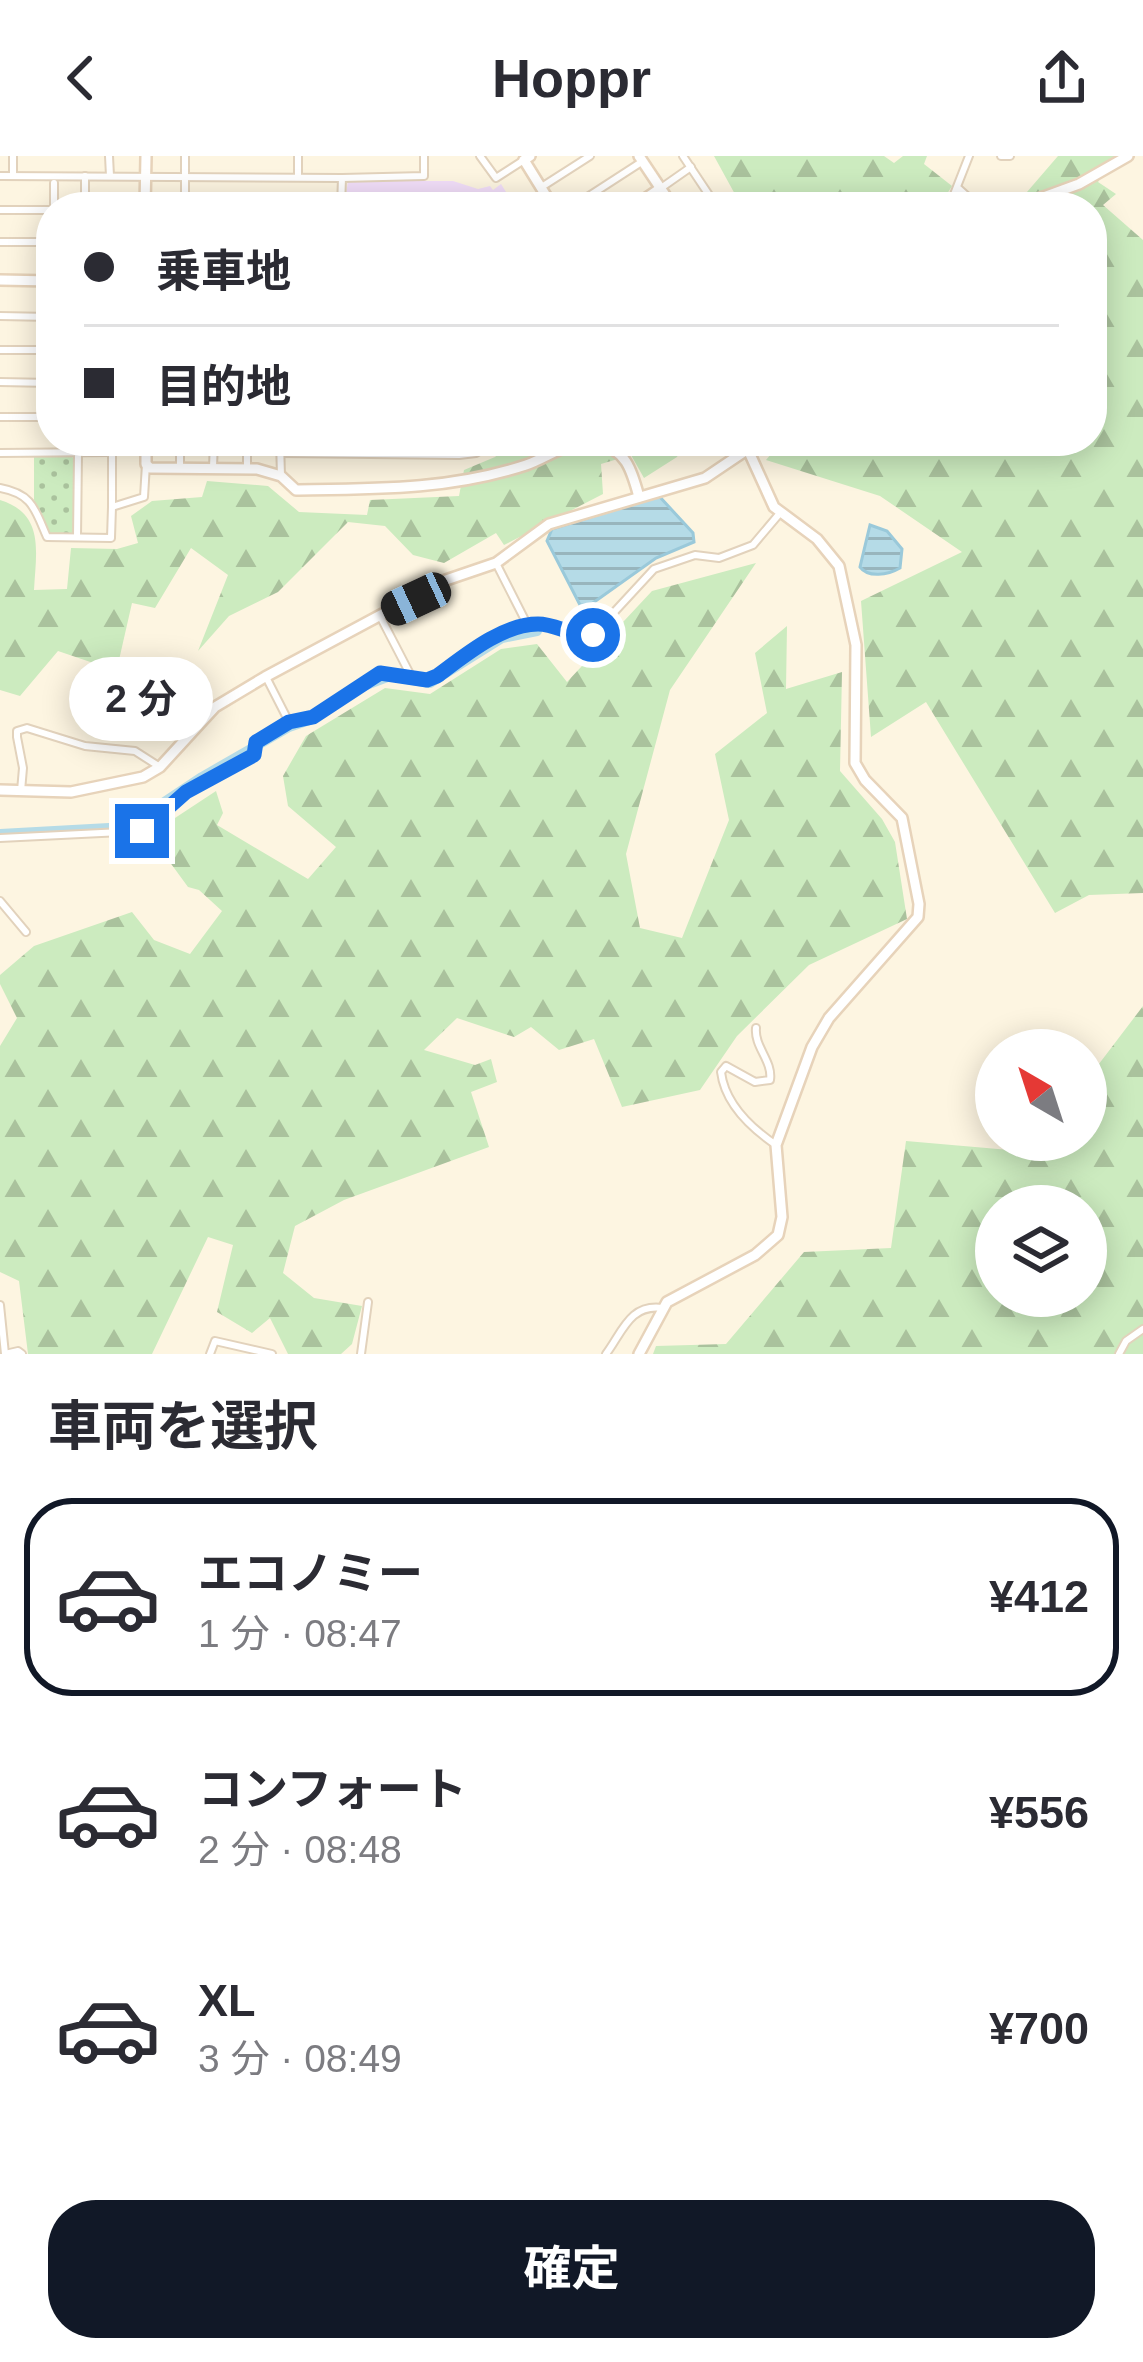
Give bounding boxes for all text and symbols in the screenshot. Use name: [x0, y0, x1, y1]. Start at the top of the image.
icon: back: [48, 45, 114, 111]
icon: share: [1029, 45, 1095, 111]
text: Hoppr: [492, 48, 651, 108]
text: 乗車地: [156, 246, 291, 297]
text: 目的地: [156, 361, 291, 412]
car: [376, 567, 456, 631]
route start: [566, 608, 620, 662]
callout: 2 分: [70, 657, 214, 741]
text: 2 分: [105, 677, 177, 720]
route end: [115, 804, 169, 858]
north arrow: [975, 1029, 1107, 1161]
map controls: [975, 1029, 1107, 1317]
button: layers: [975, 1185, 1107, 1317]
text: 車両を選択: [48, 1396, 318, 1456]
icon: car: [54, 1543, 162, 1651]
text: エコノミー: [198, 1548, 423, 1599]
text: ¥412: [989, 1571, 1089, 1622]
text: 1 分 · 08:47: [198, 1612, 402, 1655]
icon: car: [54, 1759, 162, 1867]
text: コンフォート: [198, 1764, 467, 1815]
text: ¥556: [989, 1787, 1089, 1838]
text: 2 分 · 08:48: [198, 1828, 402, 1871]
icon: car: [54, 1975, 162, 2083]
text: XL: [198, 1975, 256, 2026]
text: ¥700: [989, 2003, 1089, 2054]
text: 3 分 · 08:49: [198, 2037, 402, 2080]
button: 確定: [48, 2200, 1095, 2338]

